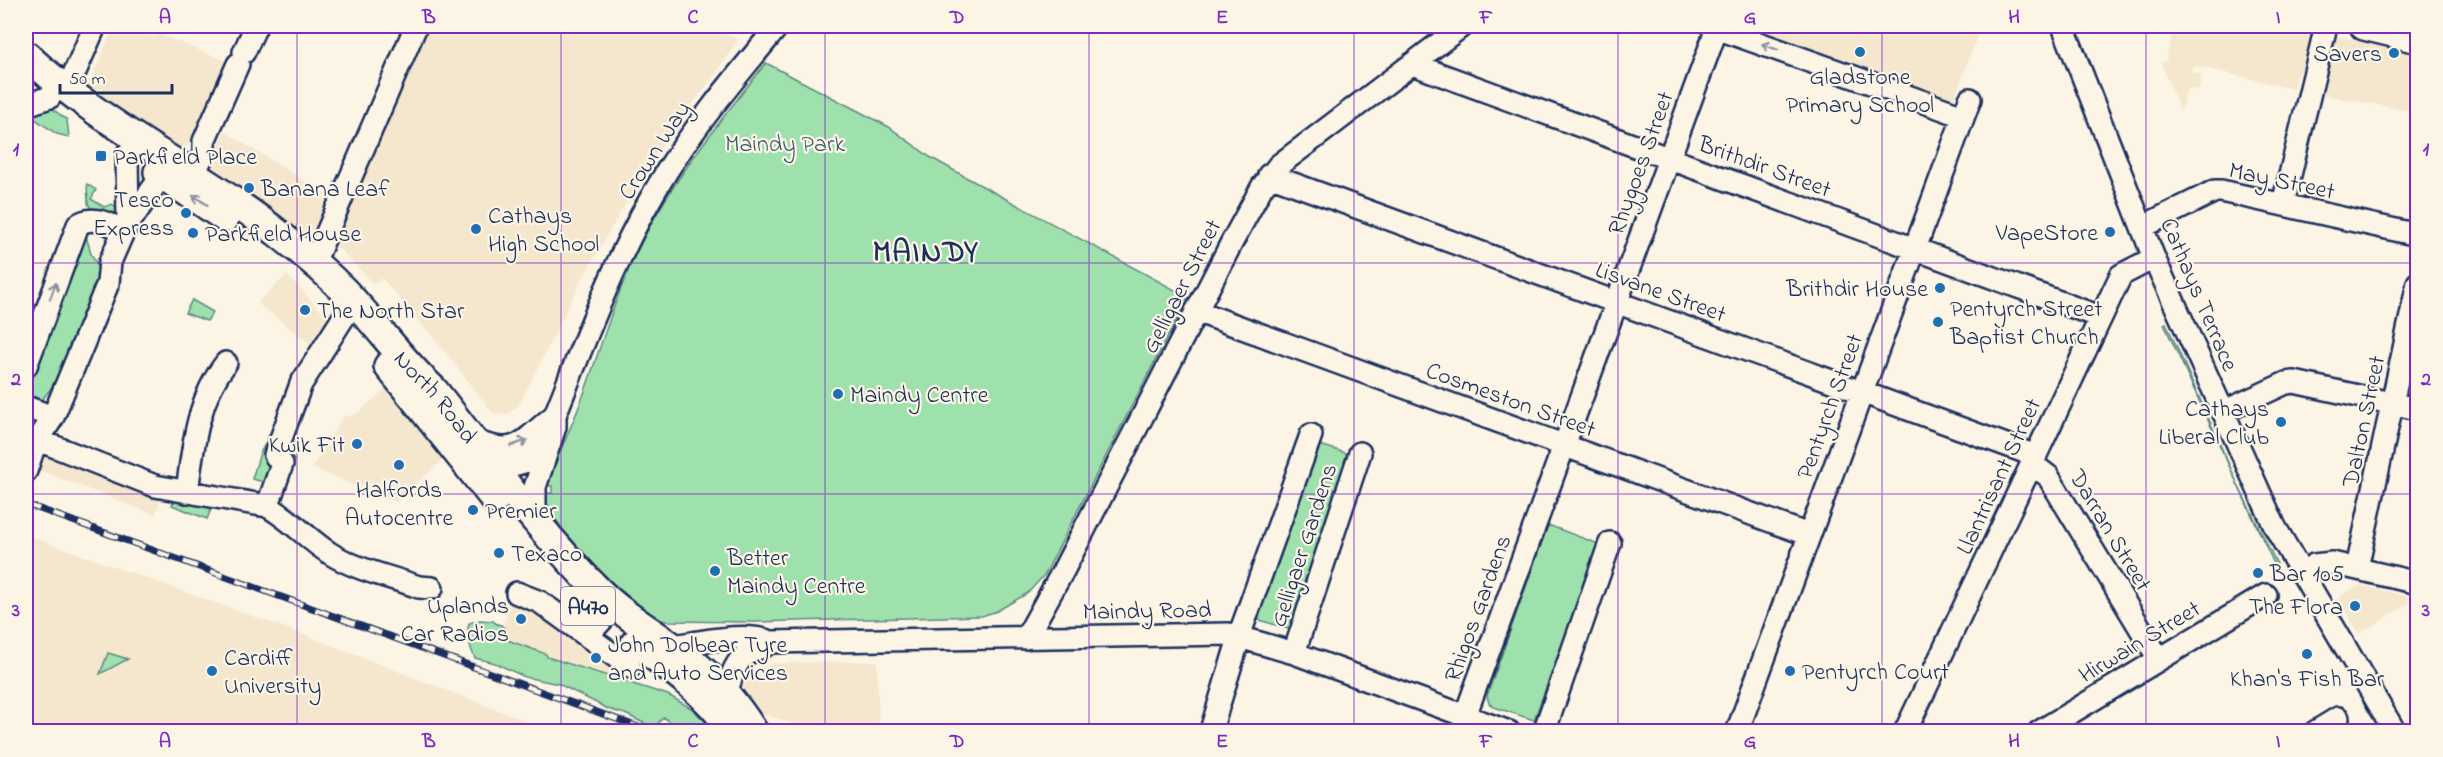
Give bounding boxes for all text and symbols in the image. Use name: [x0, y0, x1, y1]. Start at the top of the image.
text: A: [159, 4, 171, 33]
text: B: [421, 4, 436, 33]
text: C: [688, 4, 699, 33]
text: D: [949, 4, 964, 33]
text: E: [1216, 4, 1228, 33]
text: F: [1479, 4, 1493, 33]
text: G: [1744, 4, 1757, 33]
text: H: [2008, 4, 2020, 33]
text: I: [2276, 4, 2281, 33]
place label: Savers: [2313, 38, 2382, 73]
one-way arrow: [1761, 40, 1780, 51]
marker: Gladstone Primary School: [1853, 45, 1867, 59]
marker: Savers: [2387, 46, 2401, 60]
scale bar: [60, 57, 172, 95]
place label: Gladstone Primary School: [1786, 61, 1934, 125]
text: 50 m: [69, 67, 106, 93]
street label: Rhygoes Street: [1600, 87, 1686, 241]
street label: Crown Way: [611, 95, 702, 208]
park label: Maindy Park: [725, 128, 845, 164]
street label: Brithdir Street: [1692, 128, 1835, 209]
text: 1: [13, 136, 20, 165]
text: 1: [2423, 136, 2430, 165]
place label: Parkfield Place: [113, 141, 257, 176]
marker: Parkfield Place: [94, 149, 108, 163]
street label: May Street: [2225, 154, 2338, 212]
place label: Banana Leaf: [260, 173, 390, 208]
marker: Banana Leaf: [242, 181, 256, 195]
place label: Tesco Express: [93, 184, 174, 247]
one-way arrow: [192, 194, 208, 206]
place label: Cathays High School: [488, 200, 599, 263]
marker: Tesco Express: [179, 206, 193, 220]
street label: Cathays Terrace: [2149, 213, 2246, 378]
street label: Gelligaer Street: [1134, 214, 1232, 360]
place label: VapeStore: [1995, 217, 2098, 252]
place label: Parkfield House: [205, 218, 361, 253]
marker: Cathays High School: [469, 222, 483, 236]
marker: VapeStore: [2103, 225, 2117, 239]
marker: Parkfield House: [186, 226, 200, 240]
district label: MAINDY: [873, 232, 979, 276]
street label: Lisvane Street: [1590, 254, 1730, 333]
place label: Brithdir House: [1785, 273, 1928, 308]
marker: Brithdir House: [1933, 281, 1947, 295]
one-way arrow: [48, 283, 59, 301]
place label: Pentyrch Street Baptist Church: [1949, 293, 2102, 356]
place label: The North Star: [317, 295, 465, 330]
marker: The North Star: [298, 303, 312, 317]
marker: Pentyrch Street Baptist Church: [1931, 315, 1945, 329]
street label: Pentyrch Street: [1789, 329, 1875, 485]
street label: North Road: [384, 344, 485, 453]
street label: Dalton Street: [2334, 353, 2396, 491]
street label: Cosmeston Street: [1420, 354, 1600, 448]
text: 2: [10, 366, 21, 395]
text: 2: [2420, 366, 2431, 395]
place label: Maindy Centre: [850, 379, 989, 415]
marker: Maindy Centre: [831, 387, 845, 401]
street label: Llantrisant Street: [1949, 393, 2052, 561]
place label: Cathays Liberal Club: [2158, 393, 2269, 456]
marker: Cathays Liberal Club: [2274, 415, 2288, 429]
place label: Kwik Fit: [269, 429, 345, 464]
marker: Kwik Fit: [350, 437, 364, 451]
one-way arrow: [509, 437, 527, 448]
marker: Halfords Autocentre: [392, 458, 406, 472]
street label: Gelligaer Gardens: [1262, 460, 1348, 632]
street label: Darran Street: [2058, 463, 2159, 599]
place label: Halfords Autocentre: [345, 474, 453, 537]
place label: Premier: [485, 495, 557, 530]
marker: Premier: [466, 503, 480, 517]
street label: Rhigos Gardens: [1437, 530, 1522, 687]
place label: Texaco: [511, 538, 582, 573]
place label: Better Maindy Centre: [726, 542, 866, 606]
marker: Texaco: [492, 546, 506, 560]
place label: Bar 105: [2269, 558, 2345, 593]
marker: Better Maindy Centre: [708, 564, 722, 578]
marker: Bar 105: [2251, 566, 2265, 580]
road number: A470: [561, 587, 615, 625]
place label: Uplands Car Radios: [401, 590, 509, 653]
place label: The Flora: [2249, 591, 2343, 626]
street label: Hirwain Street: [2073, 593, 2208, 693]
street label: Maindy Road: [1082, 594, 1212, 632]
text: 3: [11, 597, 20, 626]
text: 3: [2421, 597, 2430, 626]
marker: The Flora: [2348, 599, 2362, 613]
marker: Uplands Car Radios: [514, 612, 528, 626]
place label: John Dolbear Tyre and Auto Services: [608, 629, 788, 692]
place label: Cardiff University: [224, 642, 321, 706]
marker: Khan's Fish Bar: [2300, 647, 2314, 661]
marker: John Dolbear Tyre and Auto Services: [589, 651, 603, 665]
place label: Pentyrch Court: [1802, 656, 1949, 692]
place label: Khan's Fish Bar: [2230, 663, 2385, 698]
marker: Cardiff University: [205, 664, 219, 678]
marker: Pentyrch Court: [1783, 664, 1797, 678]
text: A: [159, 728, 171, 757]
text: B: [421, 728, 436, 757]
text: C: [688, 728, 699, 757]
text: D: [949, 728, 964, 757]
text: E: [1216, 728, 1228, 757]
text: F: [1479, 728, 1493, 757]
text: G: [1744, 728, 1757, 757]
text: H: [2008, 728, 2020, 757]
text: I: [2276, 728, 2281, 757]

